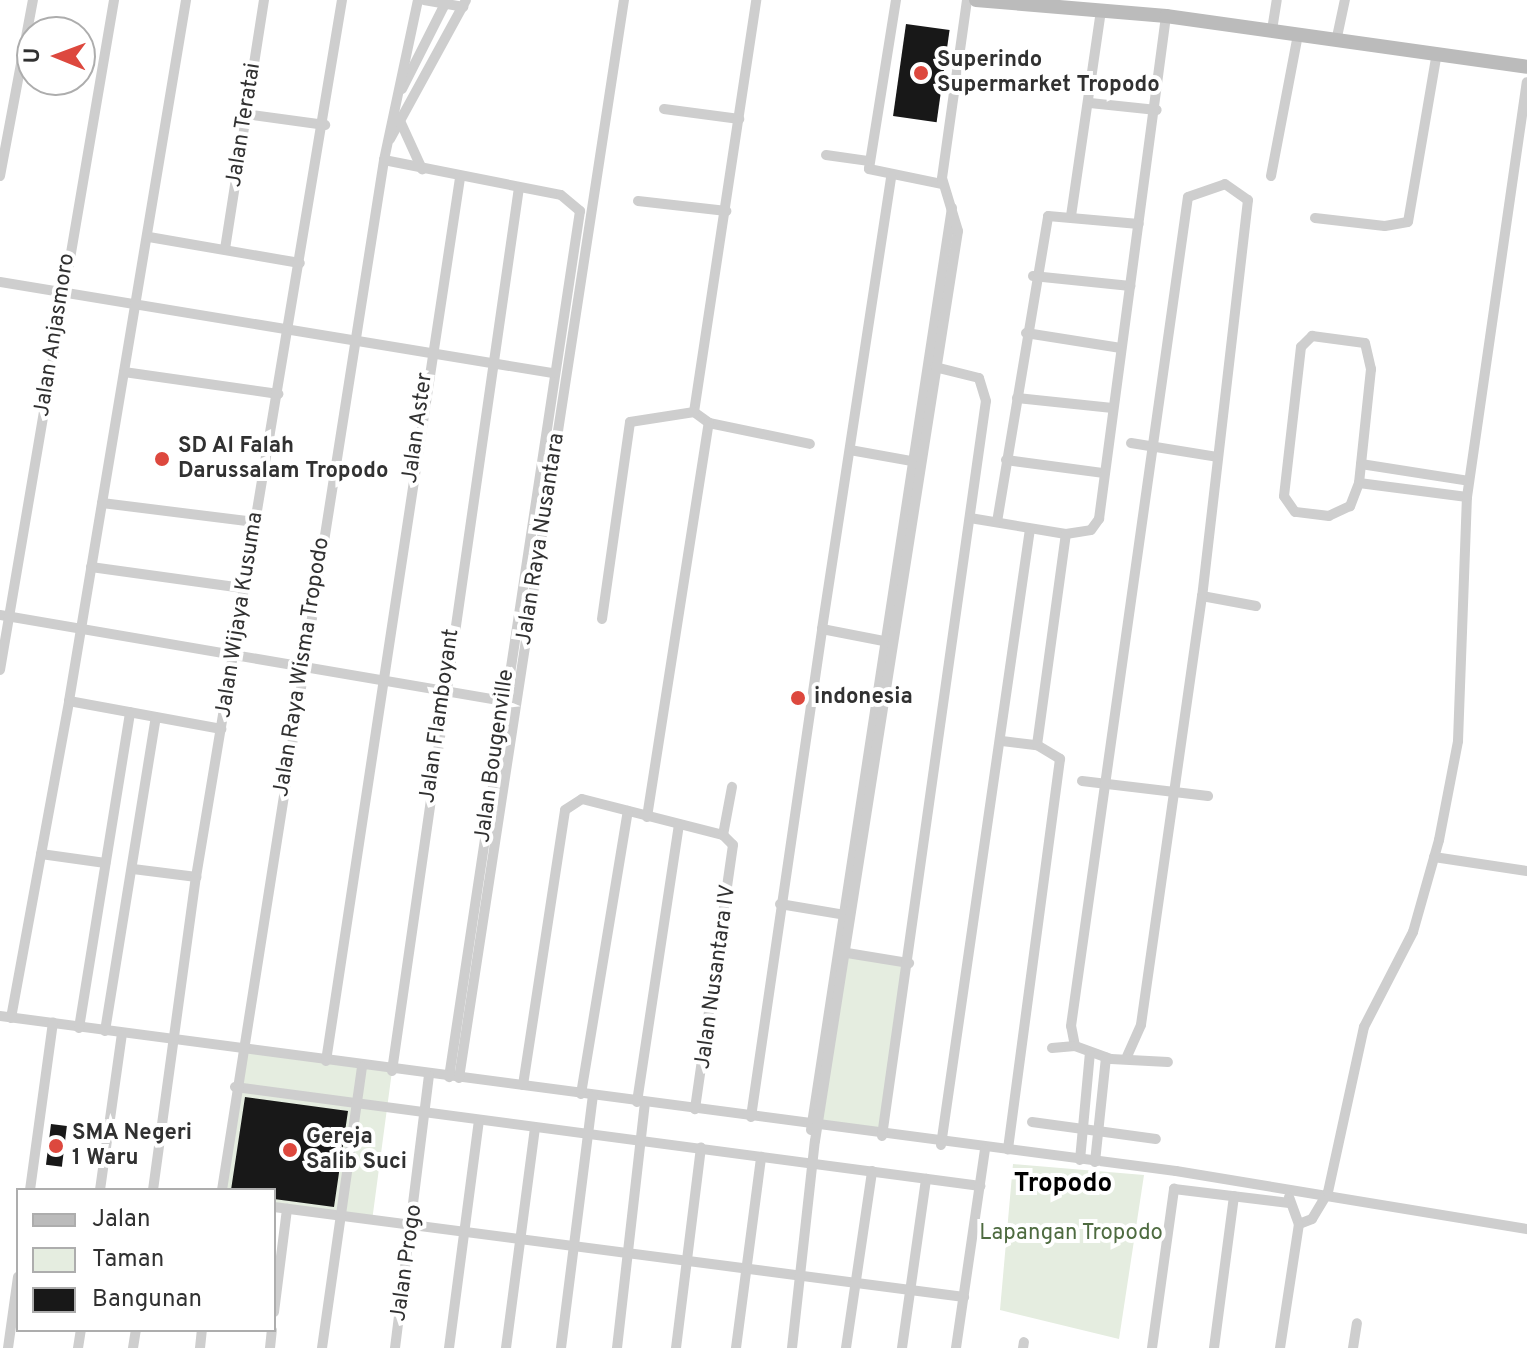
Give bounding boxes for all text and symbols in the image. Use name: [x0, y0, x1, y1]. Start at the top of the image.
north arrow: [16, 16, 96, 96]
place label: Superindo Supermarket Tropodo: [937, 47, 1160, 98]
text: U: [20, 48, 47, 64]
street label: Jalan Teratai: [221, 61, 267, 189]
marker: Superindo Supermarket Tropodo: [912, 64, 930, 82]
street label: Jalan Anjasmoro: [29, 251, 81, 419]
street label: Jalan Aster: [397, 371, 439, 485]
street label: Jalan Raya Nusantara: [511, 431, 571, 647]
place label: SD Al Falah Darussalam Tropodo: [178, 433, 388, 484]
marker: SD Al Falah Darussalam Tropodo: [153, 450, 171, 468]
street label: Jalan Wijaya Kusuma: [211, 510, 269, 720]
street label: Jalan Raya Wisma Tropodo: [268, 535, 336, 799]
street label: Jalan Flamboyant: [415, 627, 465, 805]
street label: Jalan Bougenville: [470, 668, 520, 844]
place label: indonesia: [814, 685, 913, 711]
marker: indonesia: [789, 689, 807, 707]
street label: Jalan Nusantara IV: [690, 883, 742, 1071]
place label: SMA Negeri 1 Waru: [72, 1120, 193, 1172]
place label: Gereja Salib Suci: [306, 1124, 407, 1176]
marker: SMA Negeri 1 Waru: [47, 1137, 65, 1155]
marker: Gereja Salib Suci: [281, 1141, 299, 1159]
district label: Tropodo: [1014, 1169, 1112, 1201]
legend: [16, 1188, 276, 1332]
street label: Jalan Progo: [386, 1203, 428, 1323]
text: Jalan: [92, 1205, 150, 1235]
park label: Lapangan Tropodo: [979, 1221, 1163, 1247]
text: Taman: [92, 1245, 164, 1275]
text: Bangunan: [92, 1285, 202, 1315]

